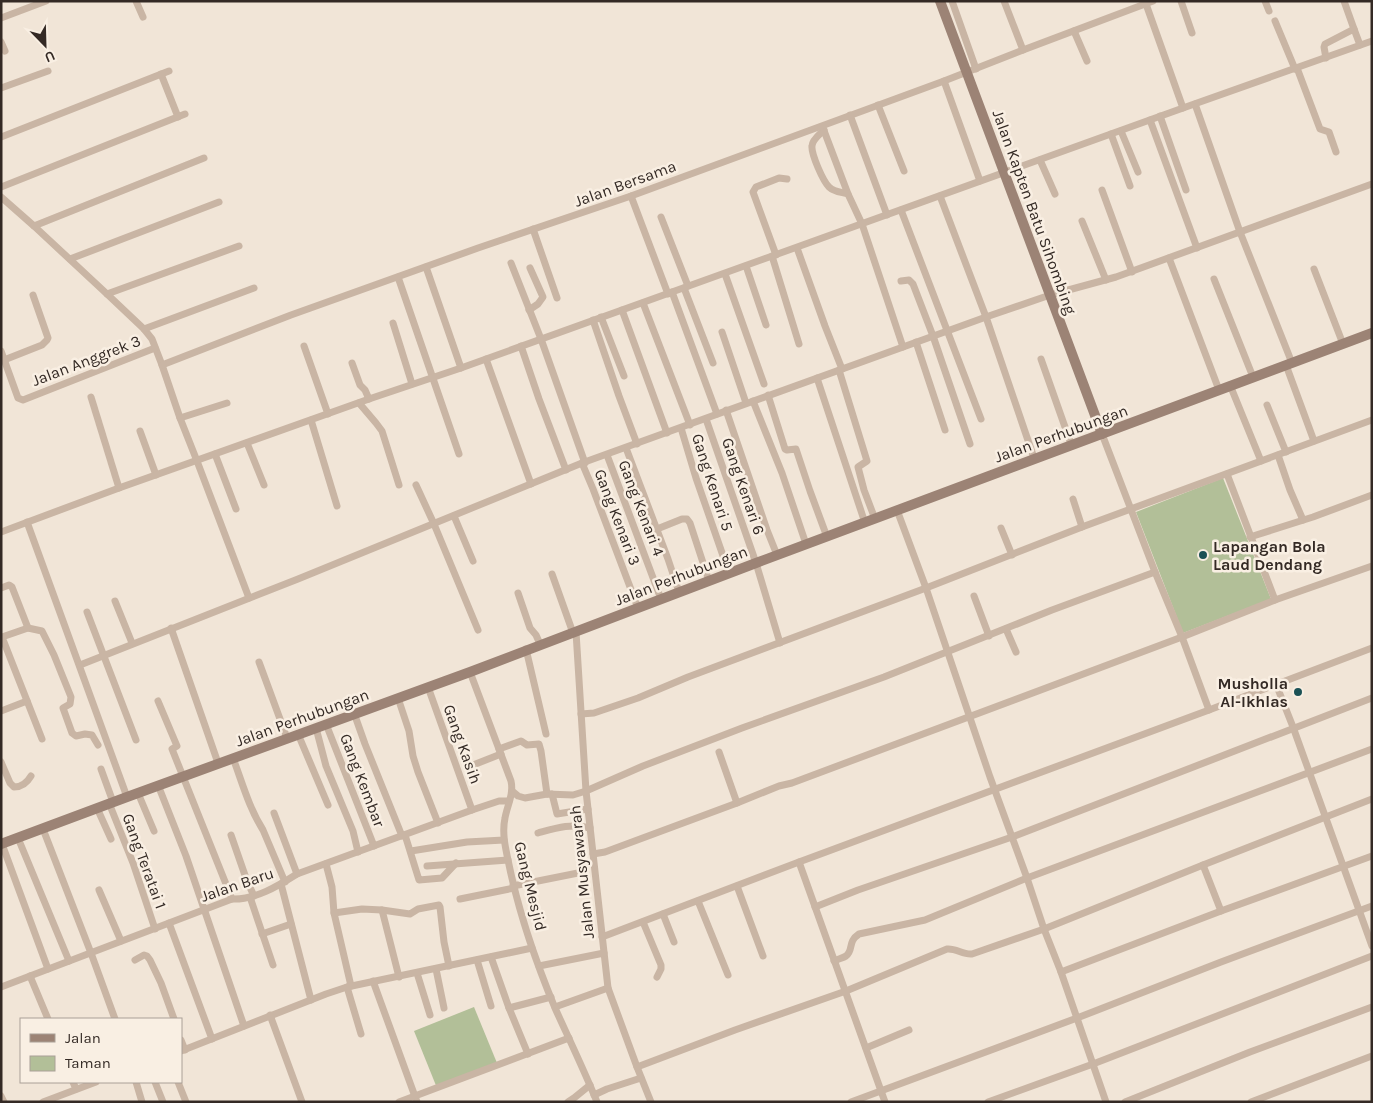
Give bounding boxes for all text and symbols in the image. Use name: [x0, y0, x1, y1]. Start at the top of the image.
north arrow: [20, 20, 70, 70]
text: U: [42, 47, 58, 66]
street label: Jalan Kapten Batu Sihombing: [989, 107, 1080, 317]
street label: Jalan Bersama: [572, 156, 679, 211]
street label: Jalan Anggrek 3: [29, 331, 143, 390]
street label: Jalan Perhubungan: [992, 401, 1130, 466]
street label: Gang Kenari 5: [688, 431, 737, 533]
street label: Gang Kenari 6: [718, 435, 769, 537]
street label: Gang Kenari 4: [615, 457, 669, 559]
street label: Gang Kenari 3: [590, 466, 645, 568]
place label: Lapangan Bola Laud Dendang: [1213, 537, 1326, 574]
street label: Jalan Perhubungan: [612, 541, 750, 610]
marker: Lapangan Bola Laud Dendang: [1197, 549, 1209, 561]
place label: Musholla Al-Ikhlas: [1217, 674, 1288, 711]
street label: Jalan Perhubungan: [233, 685, 371, 750]
marker: Musholla Al-Ikhlas: [1292, 686, 1304, 698]
street label: Gang Kasih: [439, 702, 486, 786]
street label: Gang Kembar: [336, 731, 389, 830]
street label: Jalan Musyawarah: [565, 804, 598, 940]
street label: Gang Teratai 1: [119, 811, 171, 911]
street label: Gang Mesjid: [510, 840, 551, 933]
street label: Jalan Baru: [198, 863, 276, 906]
legend: [20, 1018, 182, 1083]
text: Jalan: [65, 1029, 101, 1047]
text: Taman: [65, 1054, 111, 1072]

